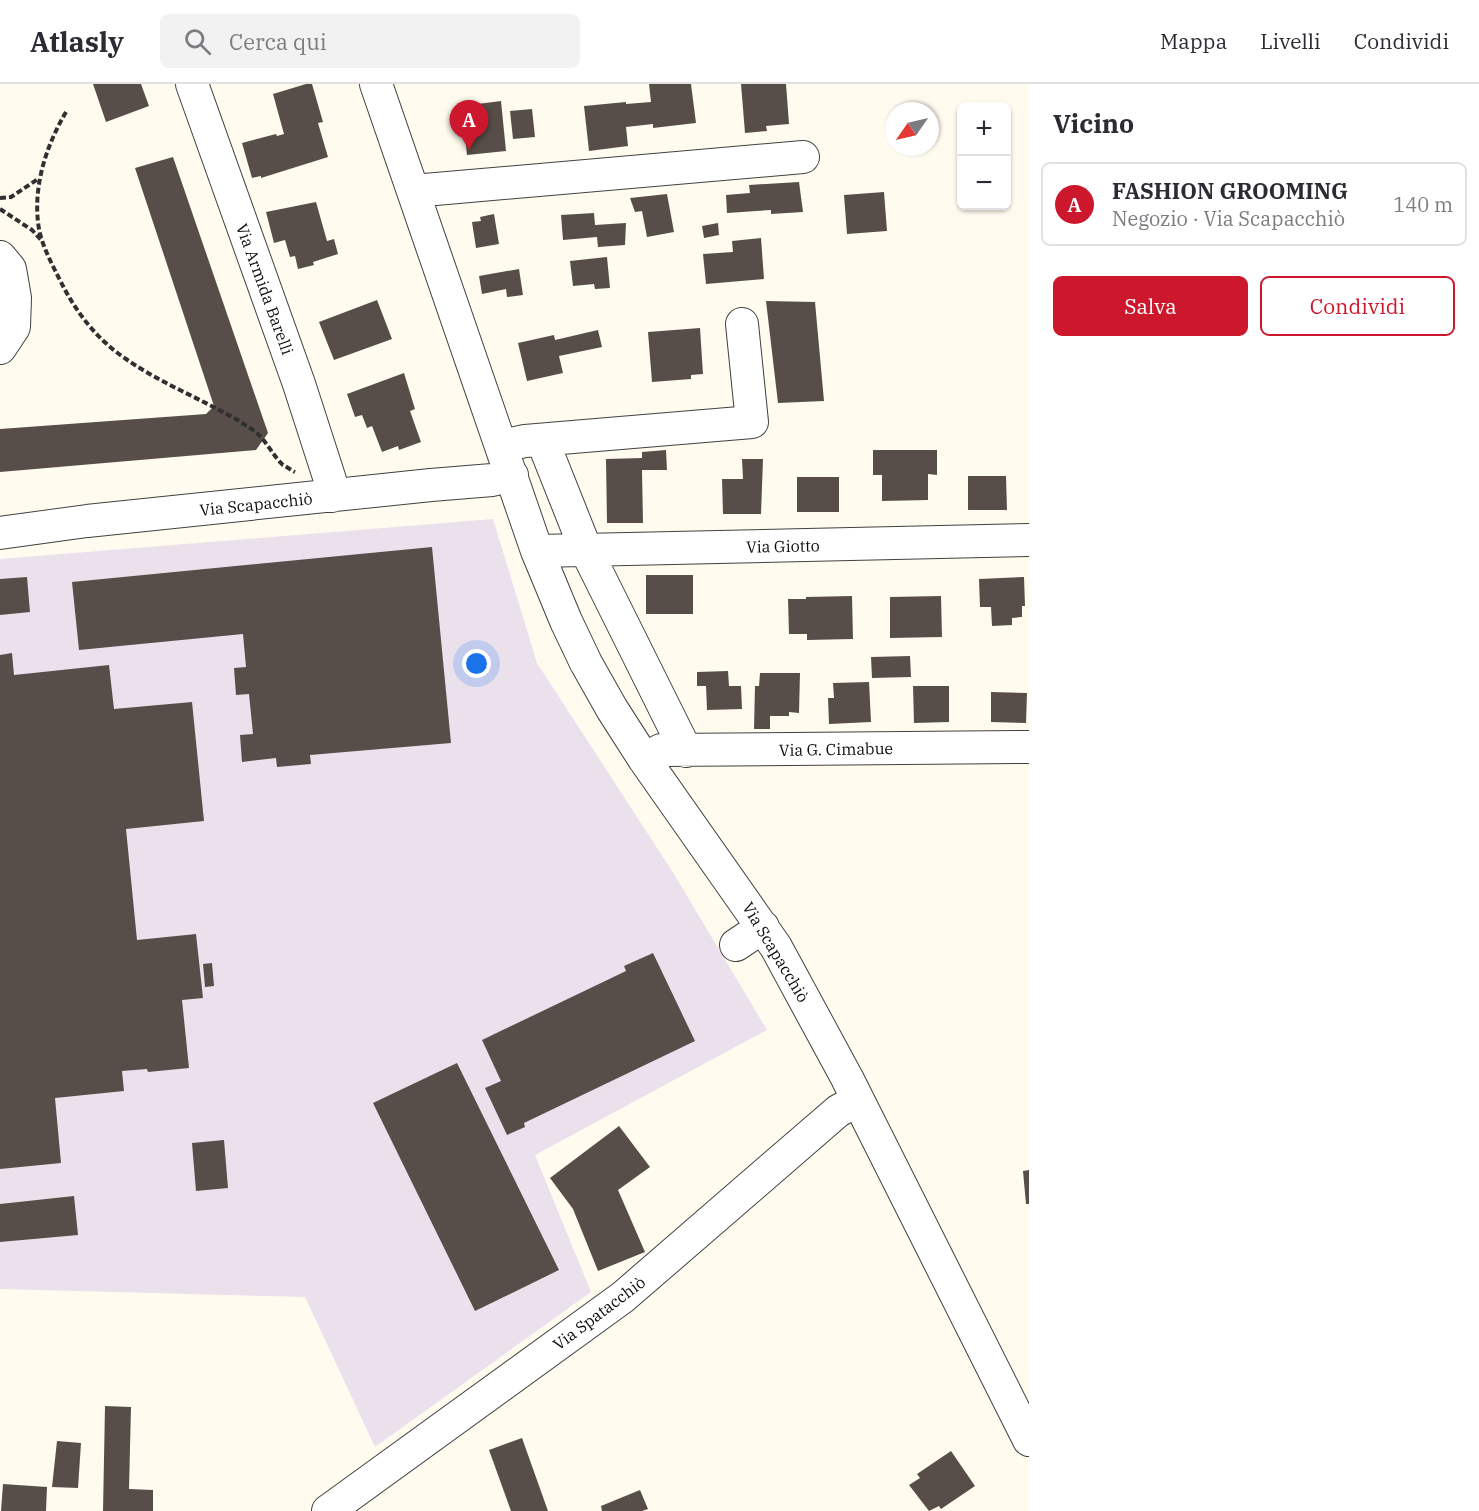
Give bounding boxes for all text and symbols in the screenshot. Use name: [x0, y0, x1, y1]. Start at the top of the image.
search box: [160, 14, 580, 68]
text: Atlasly: [30, 23, 124, 60]
icon: search: [181, 25, 214, 58]
text: Cerca qui: [229, 27, 327, 56]
text: Mappa: [1160, 27, 1227, 55]
text: Livelli: [1260, 27, 1321, 55]
text: Condividi: [1354, 27, 1449, 55]
pin: A: [450, 100, 488, 150]
north arrow: [885, 102, 939, 156]
map controls: [957, 102, 1011, 210]
button: +: [957, 102, 1011, 156]
text: Vicino: [1053, 106, 1134, 140]
button: −: [957, 156, 1011, 210]
text: FASHION GROOMING: [1112, 176, 1348, 205]
text: A: [1068, 191, 1081, 218]
text: 140 m: [1393, 191, 1453, 218]
text: Negozio · Via Scapacchiò: [1112, 205, 1345, 232]
street label: Via Armida Barelli: [232, 221, 298, 357]
button: Salva: [1053, 276, 1248, 336]
button: Condividi: [1260, 276, 1455, 336]
street label: Via Scapacchiò: [199, 488, 313, 520]
street label: Via Giotto: [746, 535, 820, 557]
your location: [462, 649, 491, 678]
street label: Via G. Cimabue: [779, 738, 893, 760]
street label: Via Scapacchiò: [738, 898, 814, 1006]
street label: Via Spatacchiò: [549, 1272, 649, 1354]

